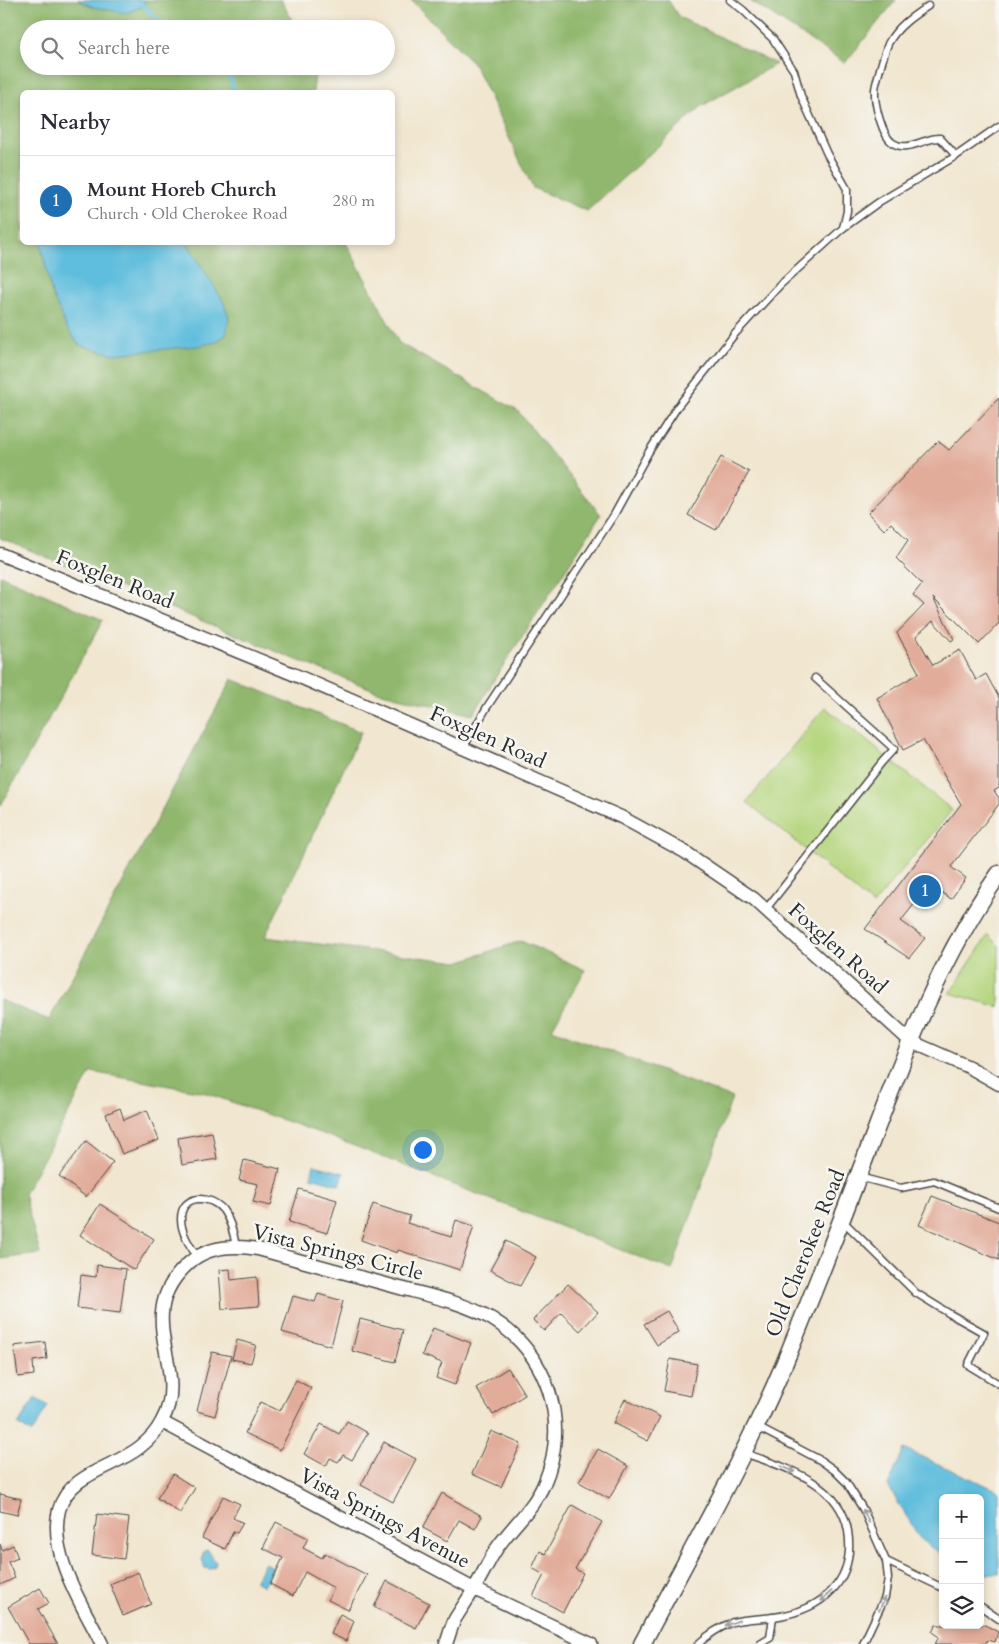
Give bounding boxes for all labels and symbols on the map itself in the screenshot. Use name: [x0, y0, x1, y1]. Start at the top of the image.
street label: Foxglen Road: [52, 543, 178, 616]
street label: Foxglen Road: [425, 699, 550, 776]
pin: 1: [909, 872, 941, 910]
street label: Foxglen Road: [782, 896, 893, 1001]
your location: [410, 1137, 436, 1163]
street label: Old Cherokee Road: [759, 1165, 852, 1341]
street label: Vista Springs Circle: [249, 1217, 427, 1288]
street label: Vista Springs Avenue: [294, 1461, 475, 1576]
one-way arrow: [780, 1465, 795, 1475]
one-way arrow: [861, 1509, 871, 1524]
one-way arrow: [820, 1591, 833, 1602]
one-way arrow: [877, 1597, 887, 1612]
one-way arrow: [725, 1619, 741, 1628]

